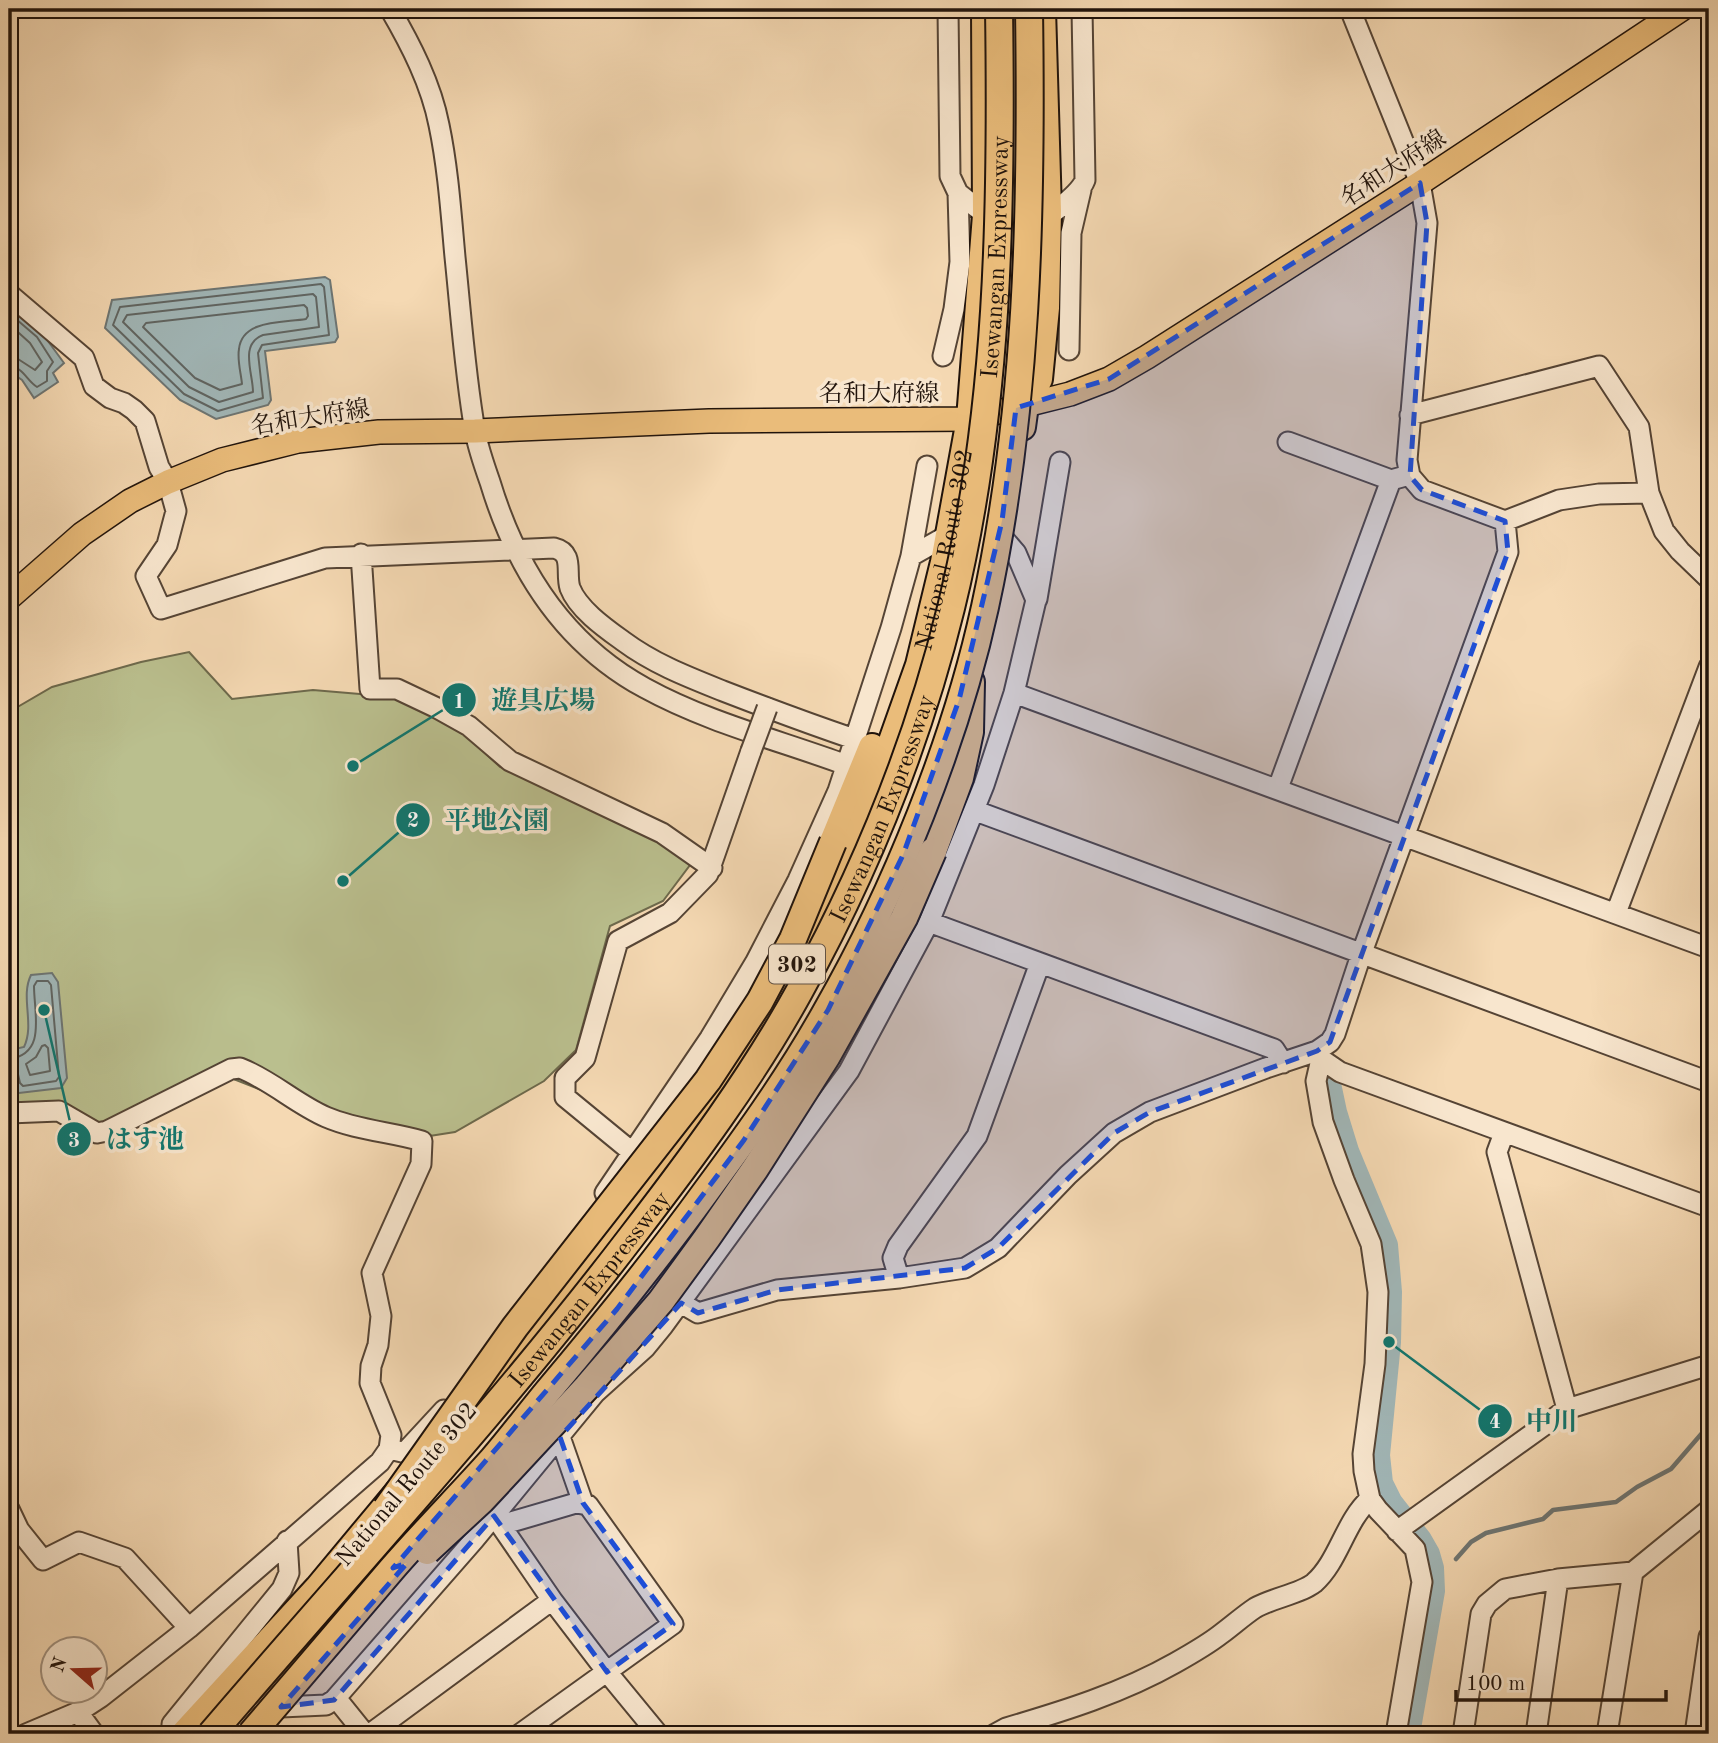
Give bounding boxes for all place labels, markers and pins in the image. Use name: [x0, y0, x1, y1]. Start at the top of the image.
callout: 遊具広場: [442, 677, 609, 724]
callout: 平地公園: [396, 796, 563, 843]
callout: はす池: [57, 1116, 198, 1163]
callout: 中川: [1477, 1397, 1592, 1444]

